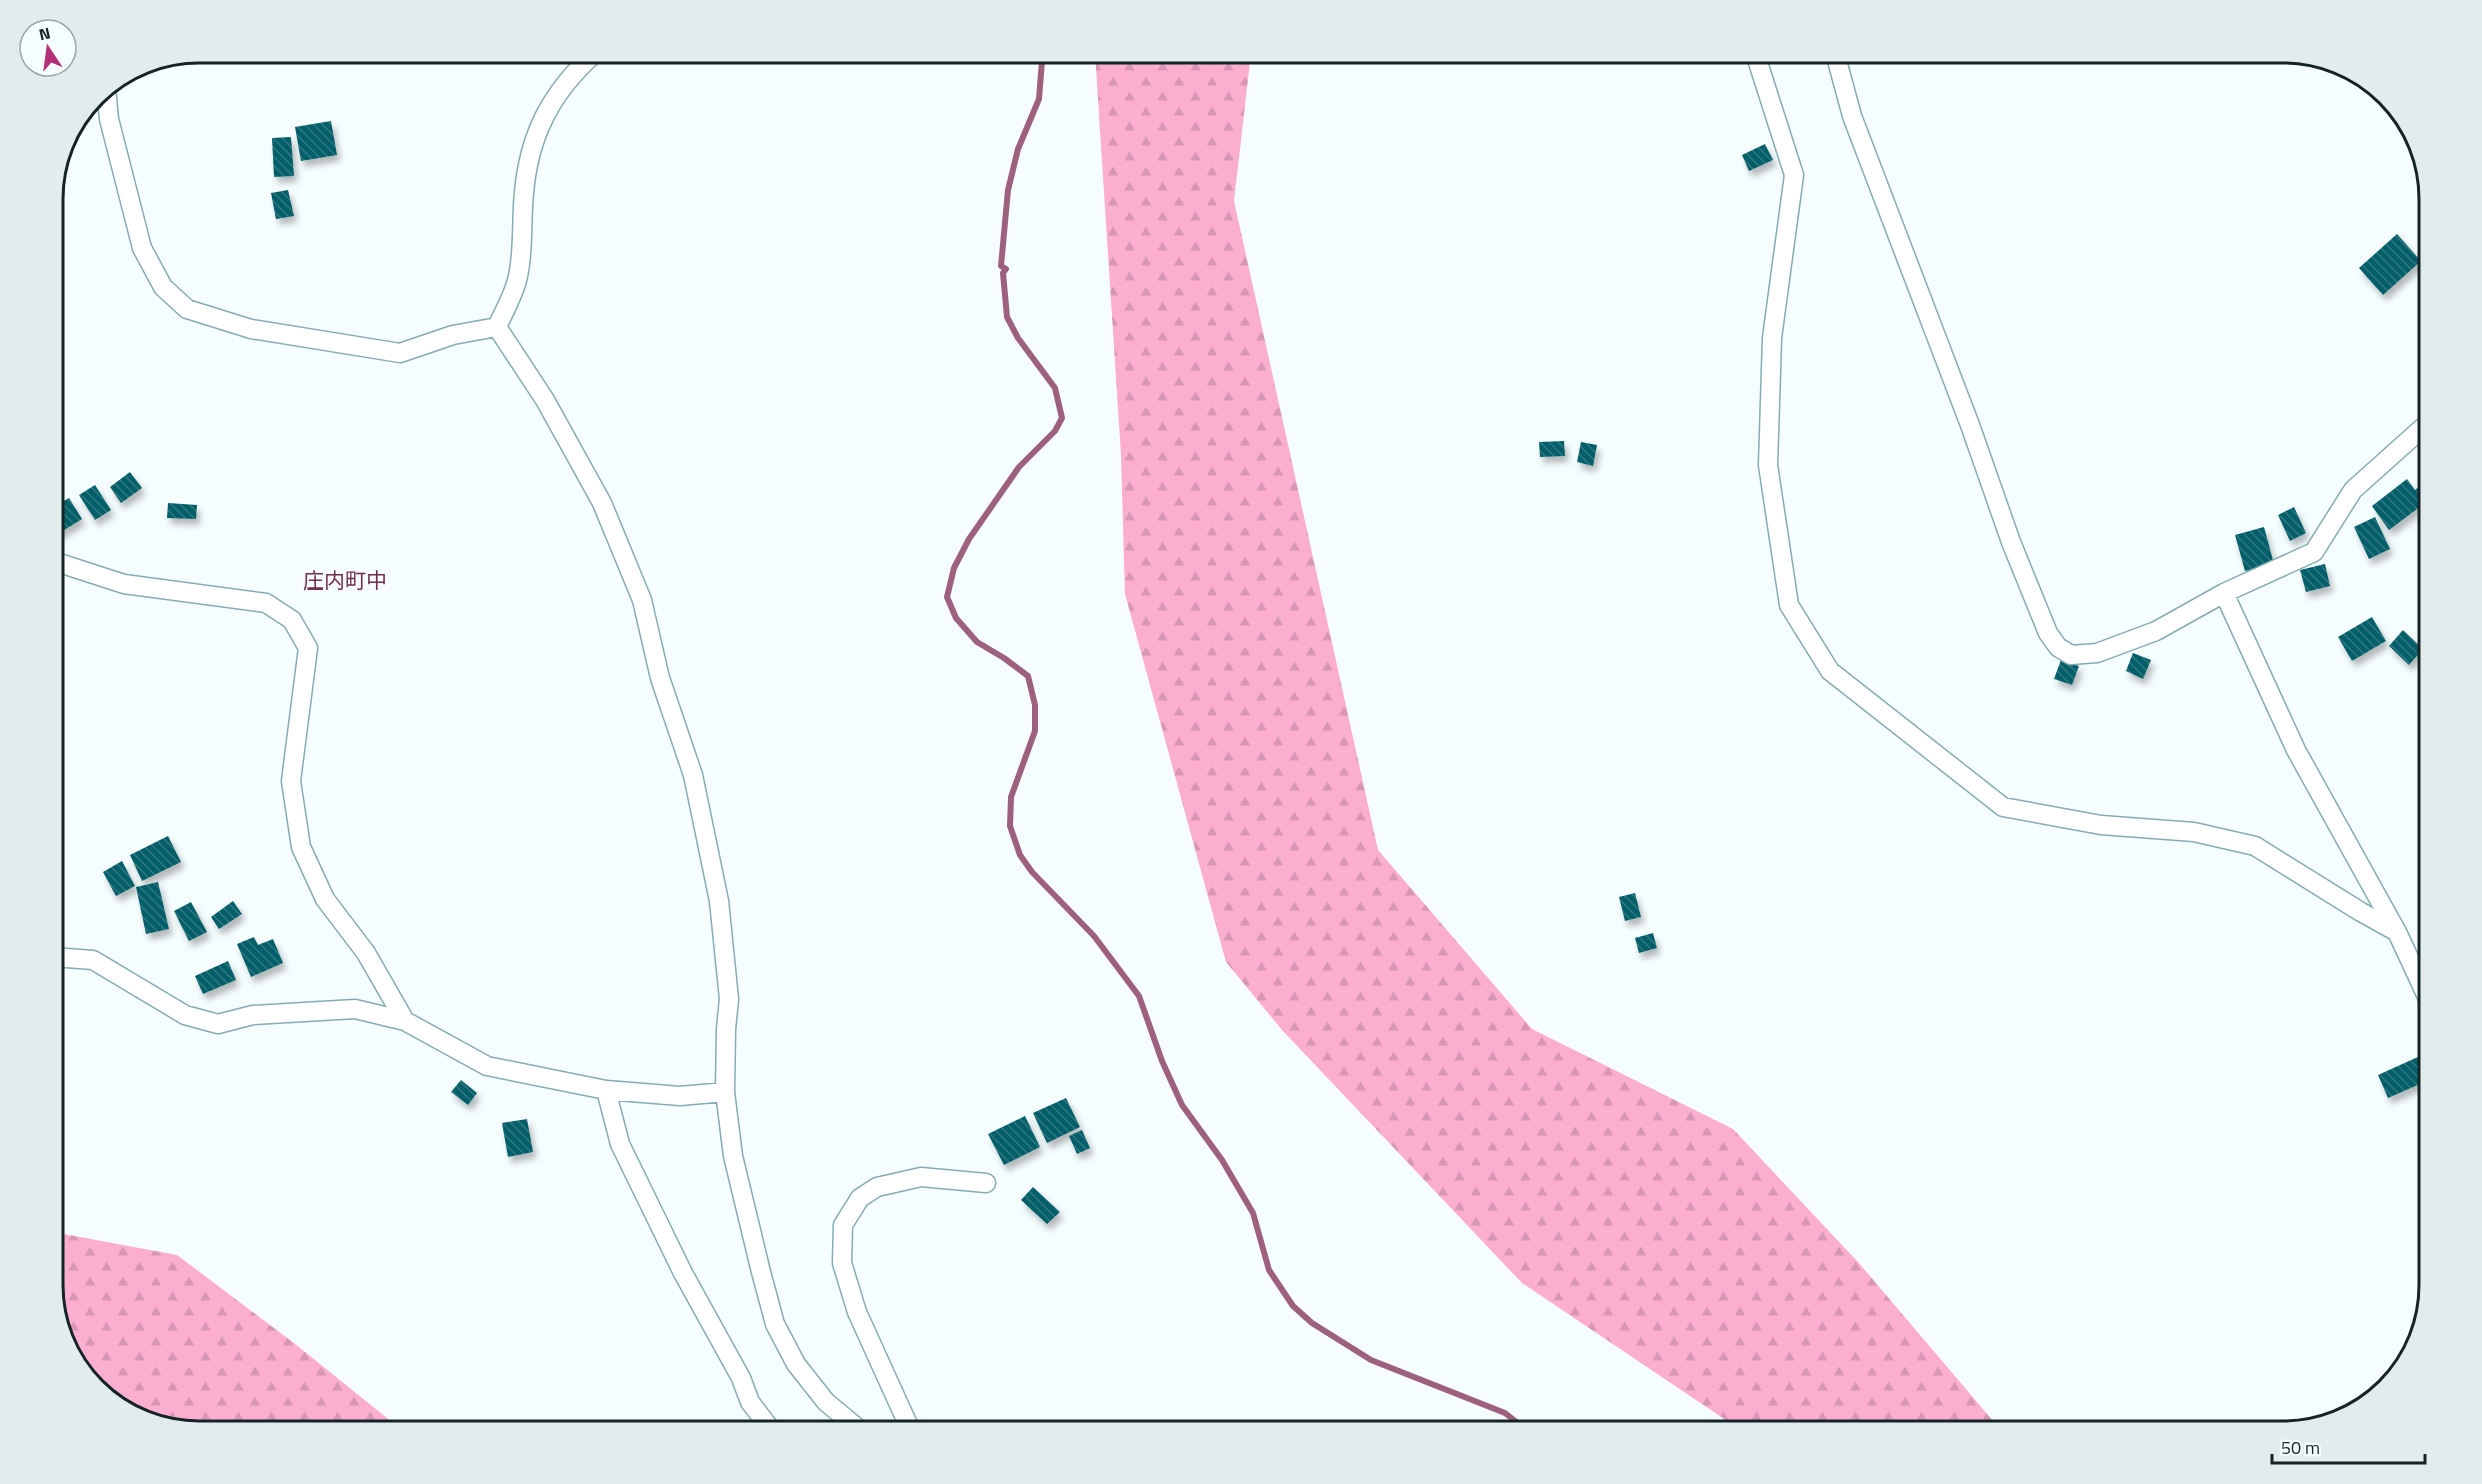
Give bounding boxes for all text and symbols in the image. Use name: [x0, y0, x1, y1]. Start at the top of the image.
north arrow: [18, 18, 78, 78]
text: N: [37, 20, 53, 46]
district label: 庄内町中: [303, 564, 387, 596]
scale bar: [2272, 1427, 2425, 1465]
text: 50 m: [2281, 1434, 2320, 1461]

